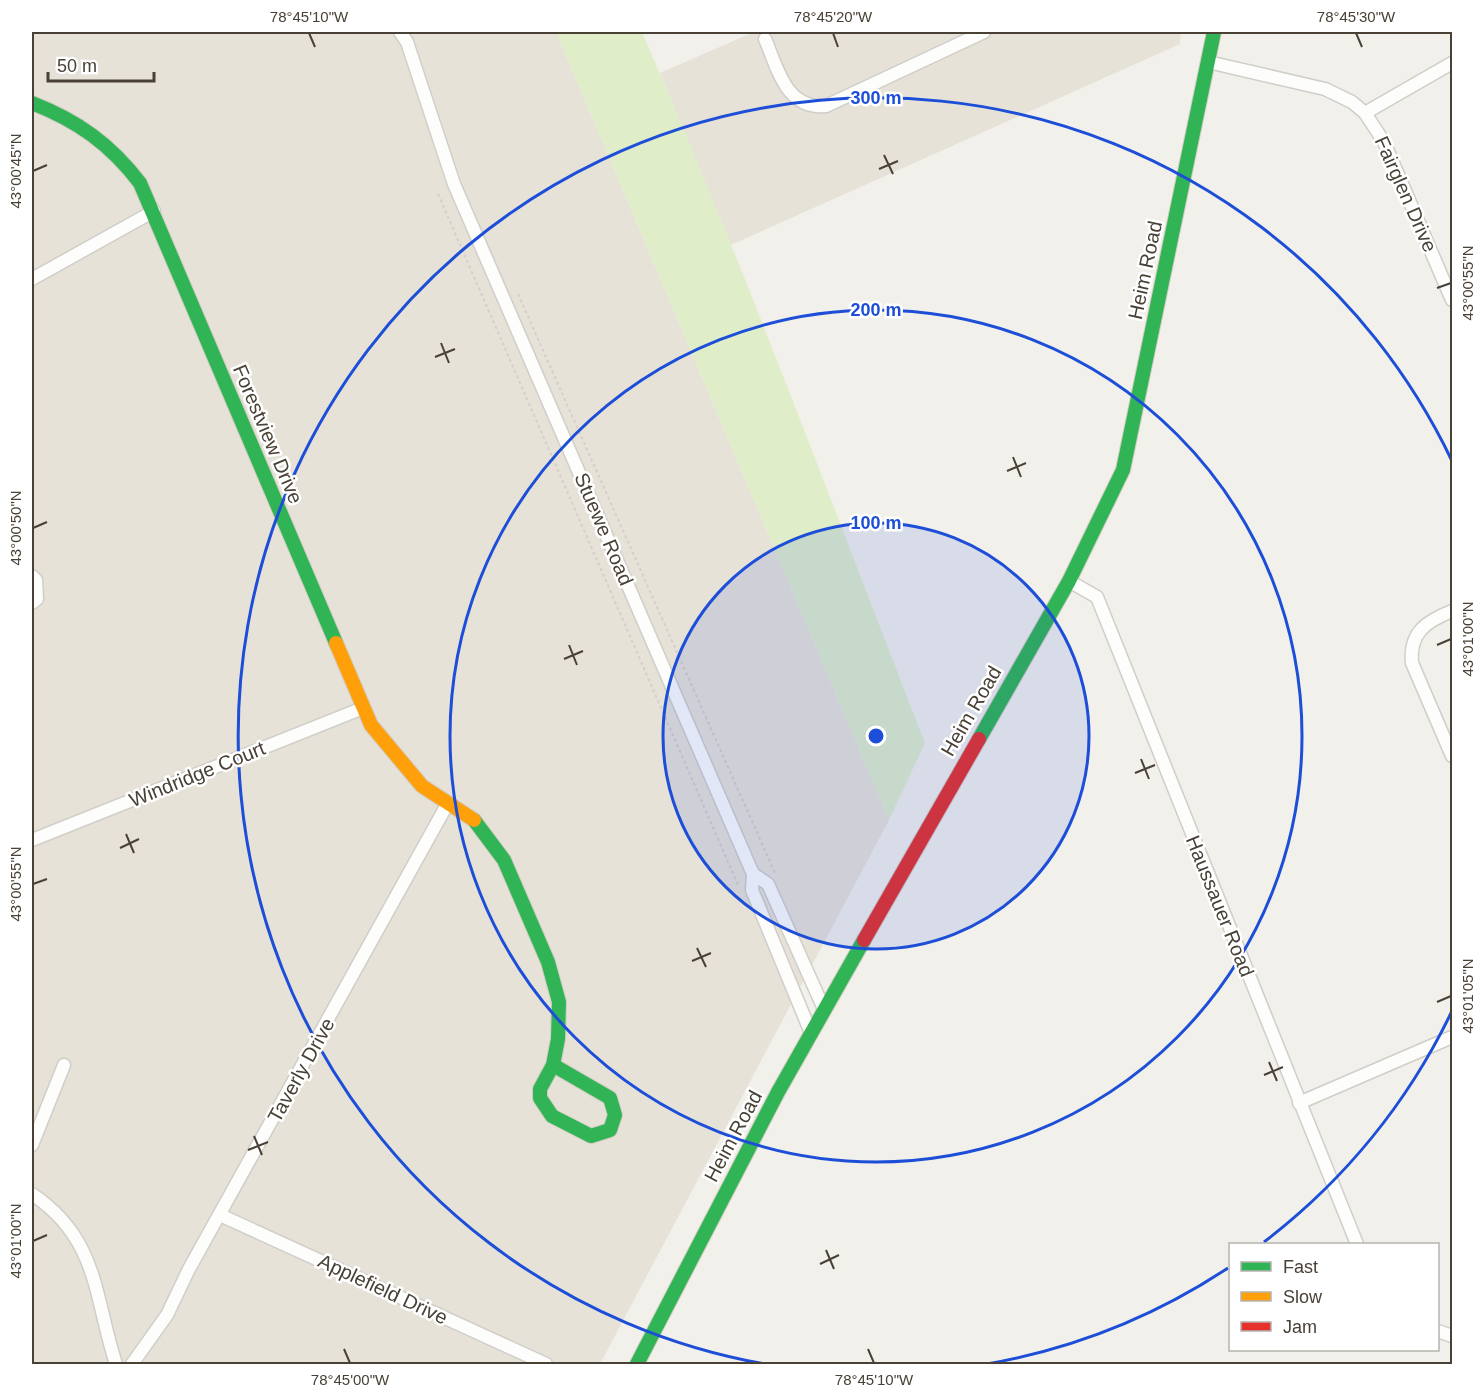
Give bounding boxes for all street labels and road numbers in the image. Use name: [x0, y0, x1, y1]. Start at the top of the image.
street label: Fairglen Drive: [1371, 133, 1441, 255]
street label: Heim Road: [1124, 219, 1166, 321]
street label: Forestview Drive: [229, 361, 307, 507]
street label: Stuewe Road: [570, 469, 638, 589]
street label: Heim Road: [936, 662, 1006, 760]
street label: Windridge Court: [126, 737, 269, 811]
street label: Haussauer Road: [1182, 832, 1258, 980]
street label: Taverly Drive: [263, 1014, 339, 1126]
street label: Heim Road: [700, 1087, 766, 1185]
street label: Applefield Drive: [315, 1249, 451, 1329]

